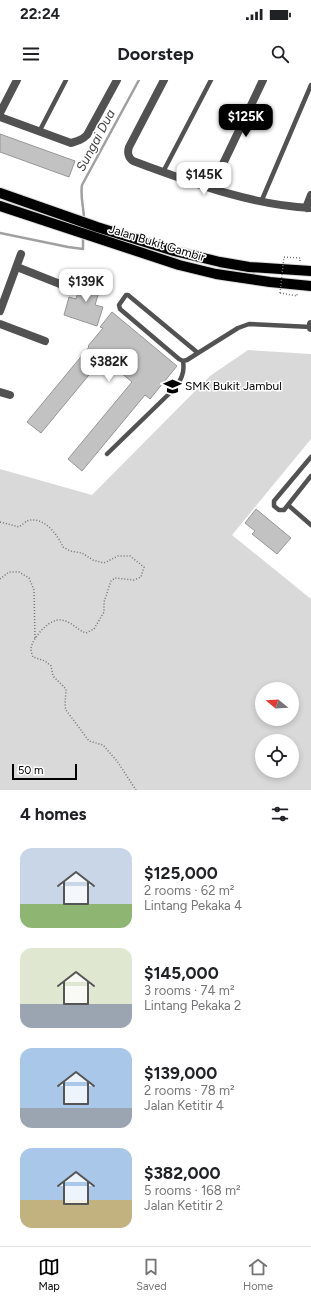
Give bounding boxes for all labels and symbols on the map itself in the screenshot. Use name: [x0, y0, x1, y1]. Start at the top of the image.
pin: $125K: [218, 104, 274, 138]
water label: Sungai Dua: [73, 106, 118, 174]
pin: $145K: [176, 162, 232, 196]
street label: Jalan Bukit Gambir: [107, 222, 207, 264]
pin: $139K: [58, 269, 114, 303]
pin: $382K: [81, 349, 137, 383]
school or university icon: SMK Bukit Jambul: [162, 376, 182, 396]
place label: SMK Bukit Jambul: [185, 379, 282, 393]
north arrow: [255, 682, 299, 726]
scale bar: [12, 762, 77, 781]

